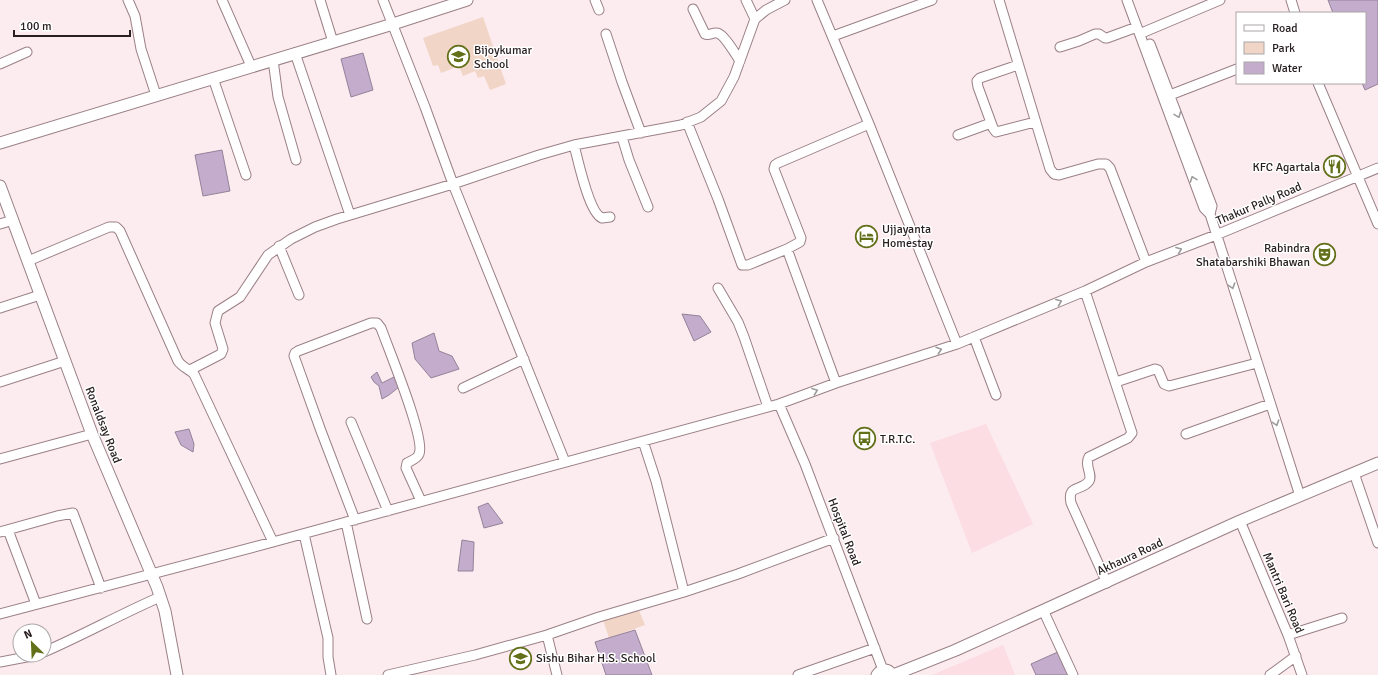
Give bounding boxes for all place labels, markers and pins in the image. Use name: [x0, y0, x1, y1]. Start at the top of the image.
place label: Bijoykumar School: [474, 43, 533, 72]
school or university icon: Bijoykumar School: [446, 44, 472, 70]
restaurant icon: KFC Agartala: [1322, 154, 1348, 180]
place label: KFC Agartala: [1252, 160, 1320, 175]
place label: Ujjayanta Homestay: [882, 222, 933, 251]
hotel icon: Ujjayanta Homestay: [853, 223, 879, 249]
place label: Rabindra Shatabarshiki Bhawan: [1196, 241, 1310, 270]
theatre icon: Rabindra Shatabarshiki Bhawan: [1312, 242, 1338, 268]
bus stop icon: T.R.T.C.: [851, 426, 877, 452]
place label: T.R.T.C.: [880, 432, 915, 447]
school or university icon: Sishu Bihar H.S. School: [507, 645, 533, 671]
place label: Sishu Bihar H.S. School: [536, 651, 656, 666]

